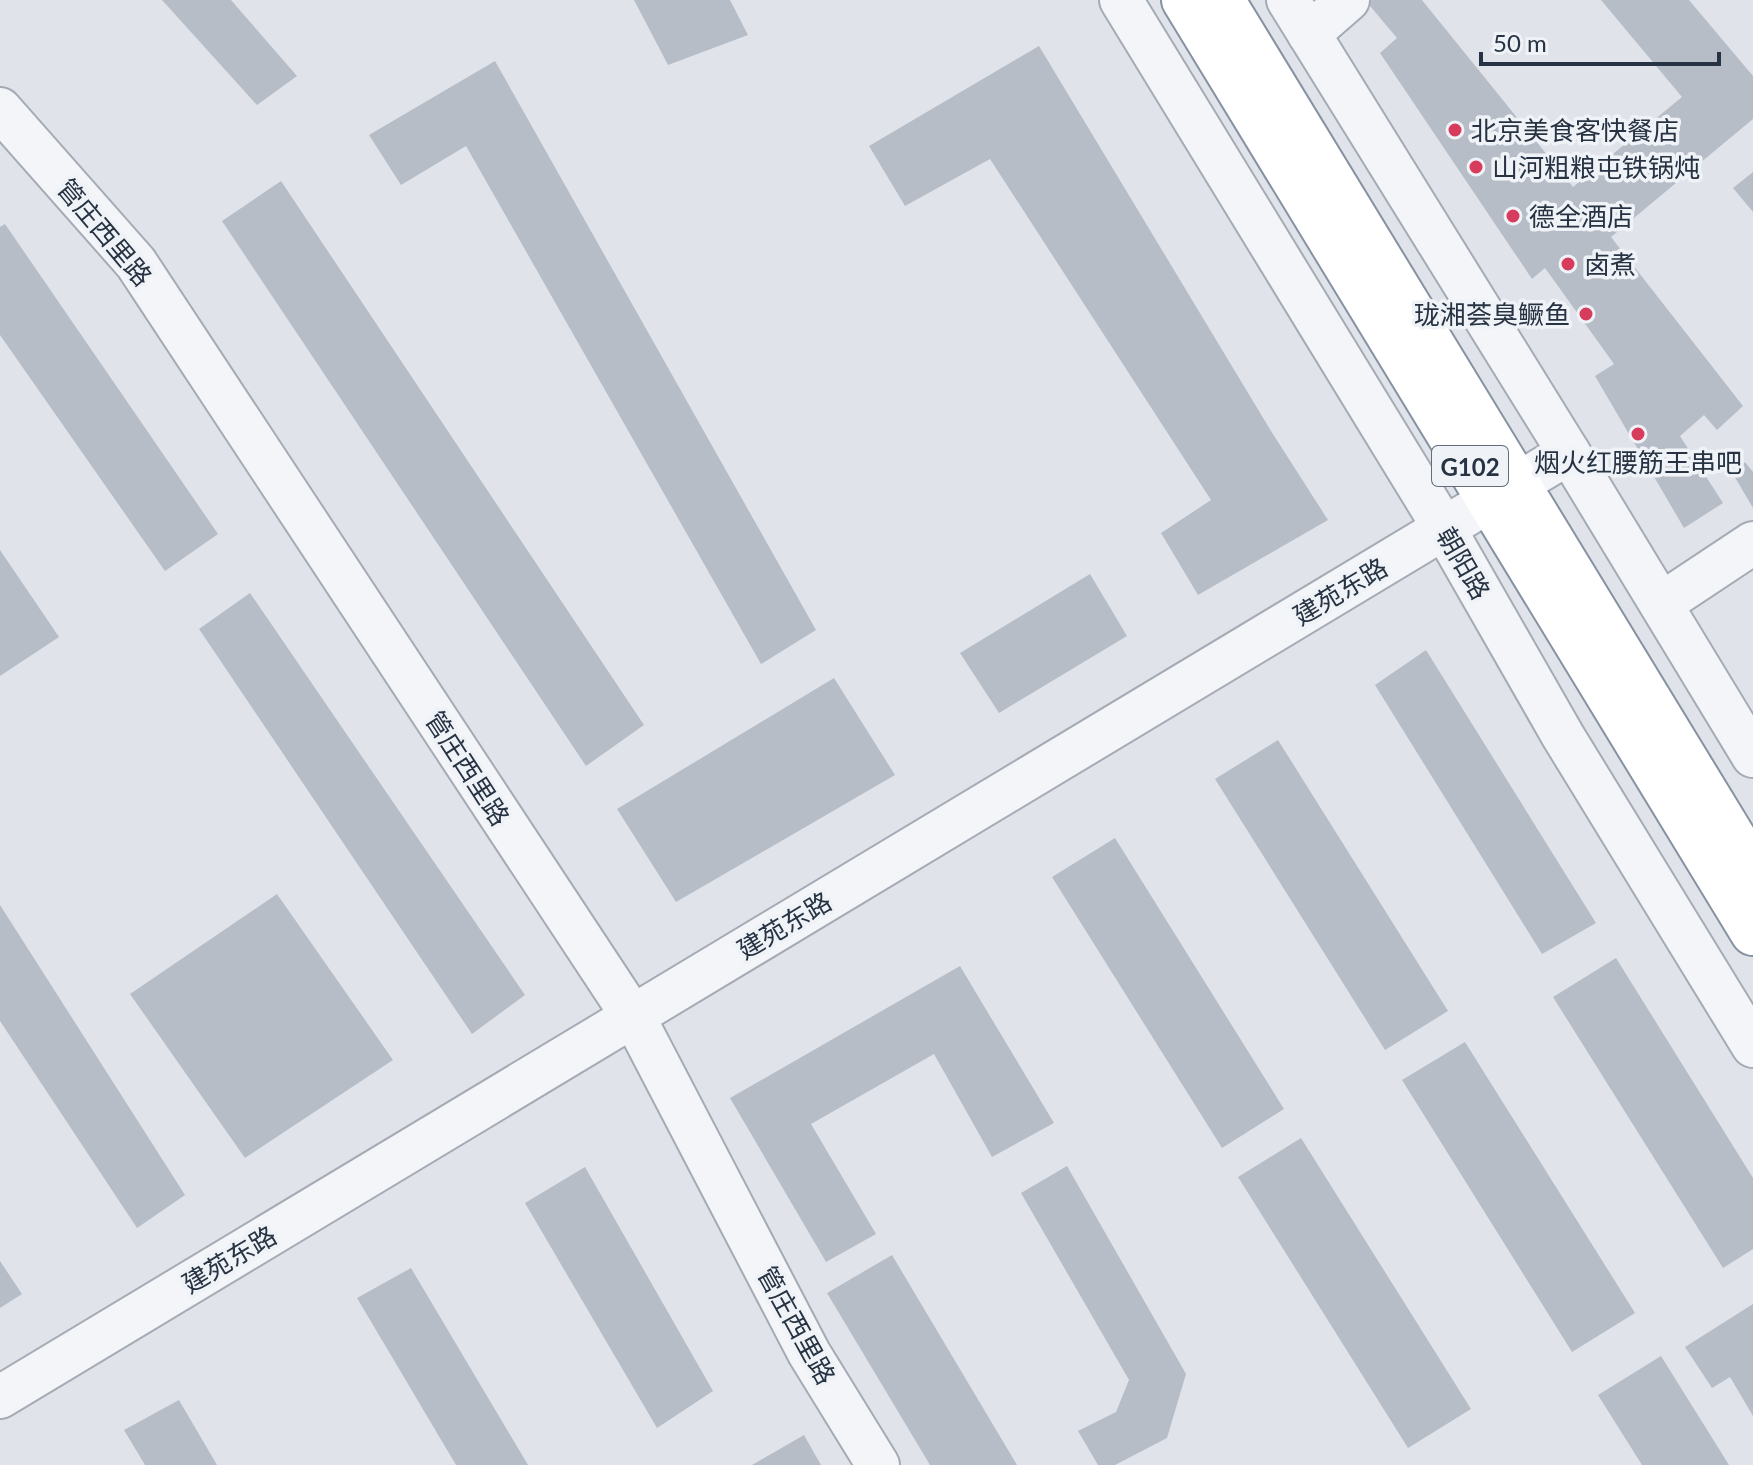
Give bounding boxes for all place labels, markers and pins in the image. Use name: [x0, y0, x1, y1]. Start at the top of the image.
place label: 北京美食客快餐店: [1471, 114, 1679, 146]
marker: 北京美食客快餐店: [1446, 121, 1464, 139]
place label: 山河粗粮屯铁锅炖: [1492, 151, 1700, 183]
marker: 山河粗粮屯铁锅炖: [1467, 158, 1485, 176]
place label: 德全酒店: [1529, 200, 1633, 232]
marker: 德全酒店: [1504, 207, 1522, 225]
place label: 卤煮: [1584, 248, 1636, 280]
marker: 卤煮: [1559, 255, 1577, 273]
place label: 珑湘荟臭鳜鱼: [1414, 298, 1570, 330]
marker: 珑湘荟臭鳜鱼: [1577, 305, 1595, 323]
marker: 烟火红腰筋王串吧: [1629, 425, 1647, 443]
place label: 烟火红腰筋王串吧: [1534, 446, 1742, 478]

